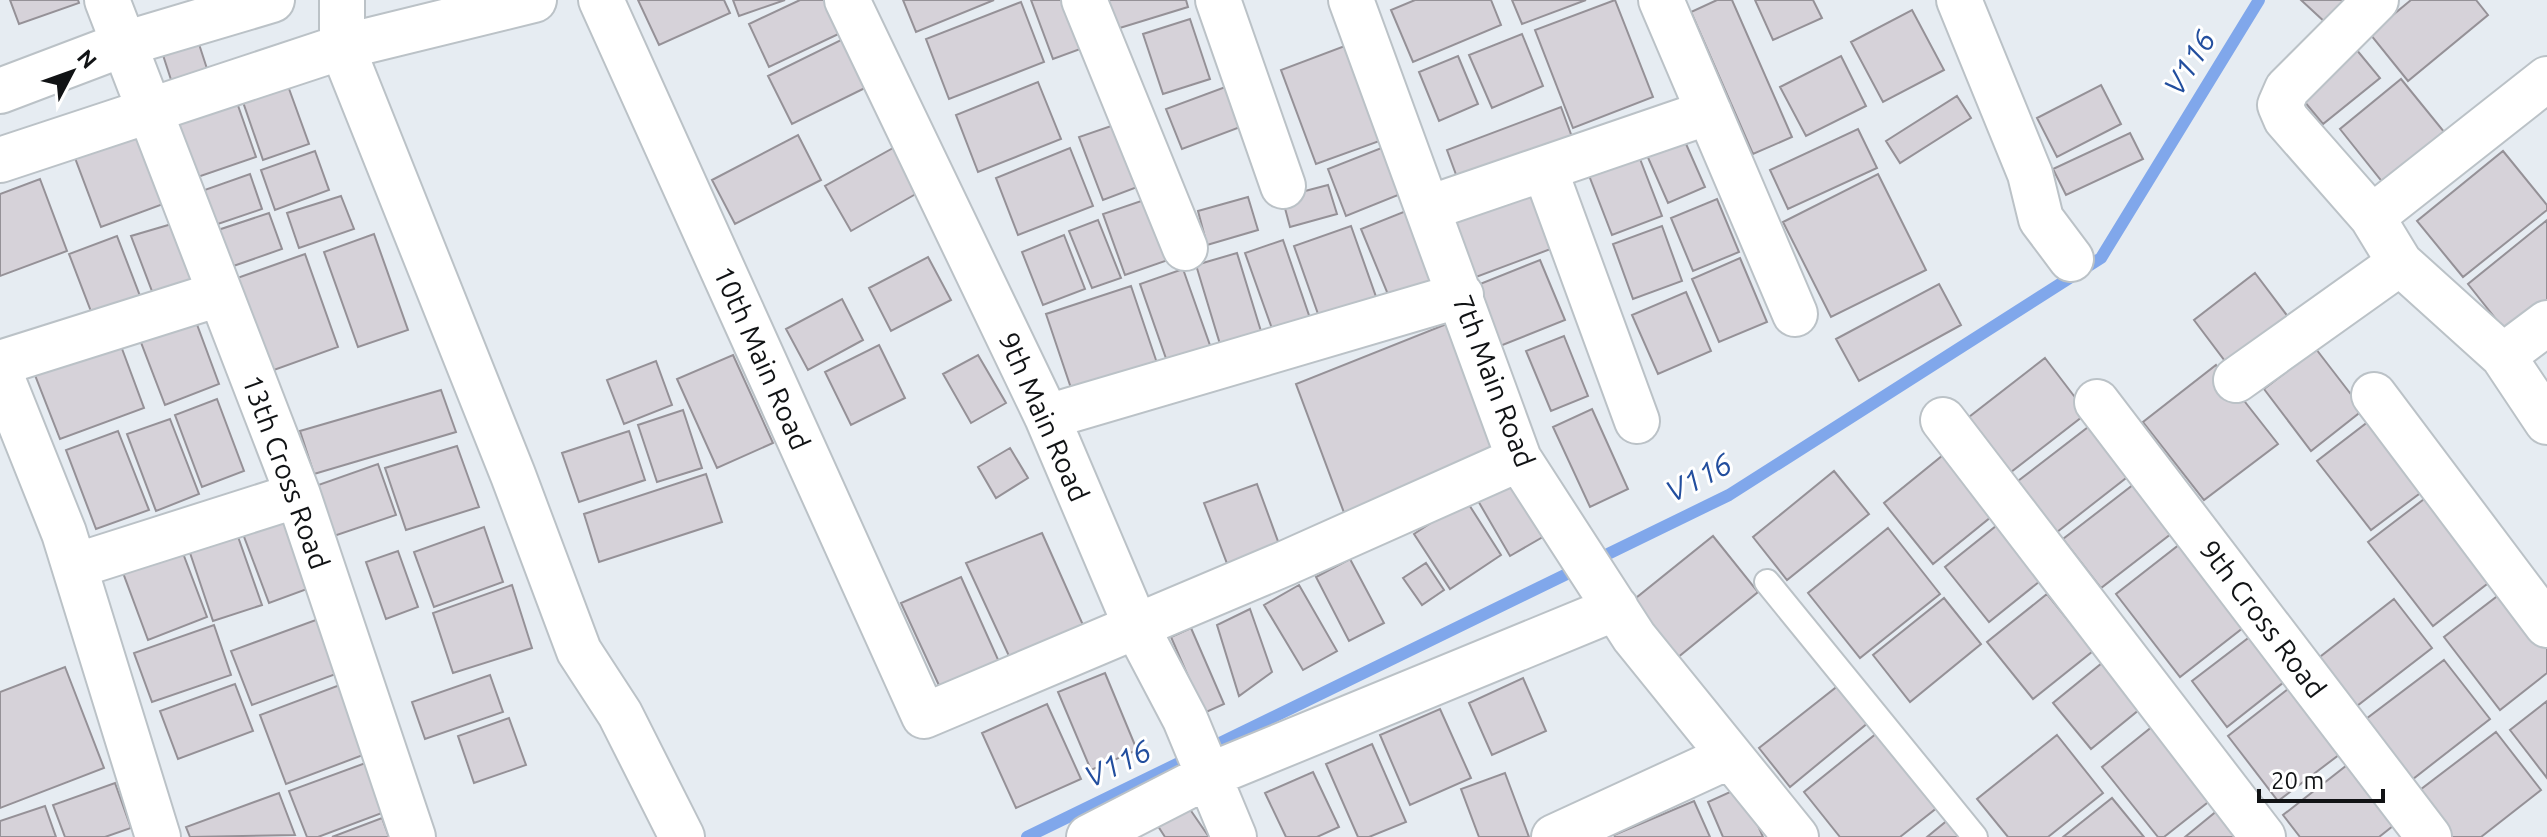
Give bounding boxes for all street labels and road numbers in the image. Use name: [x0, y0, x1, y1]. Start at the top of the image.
street label: 10th Main Road: [708, 261, 817, 454]
street label: 7th Main Road: [1447, 290, 1541, 471]
street label: 9th Main Road: [993, 328, 1096, 506]
street label: 13th Cross Road: [237, 371, 336, 573]
street label: 9th Cross Road: [2194, 534, 2333, 703]

